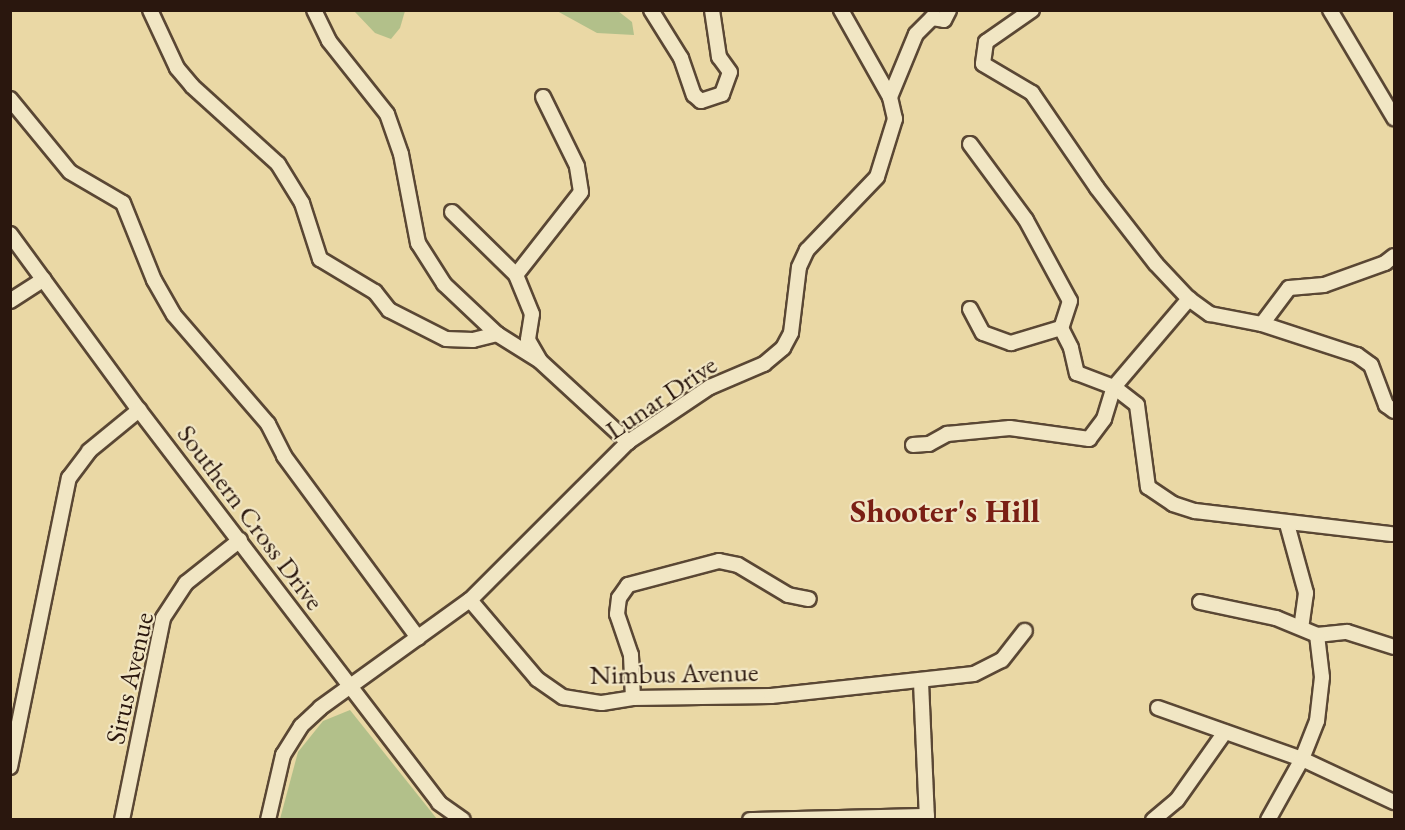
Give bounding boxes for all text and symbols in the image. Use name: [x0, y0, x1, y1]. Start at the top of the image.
street label: Lunar Drive: [599, 348, 723, 446]
street label: Southern Cross Drive: [171, 418, 331, 616]
district label: Shooter's Hill: [850, 491, 1040, 531]
street label: Sirus Avenue: [98, 609, 160, 747]
street label: Nimbus Avenue: [589, 655, 759, 691]

